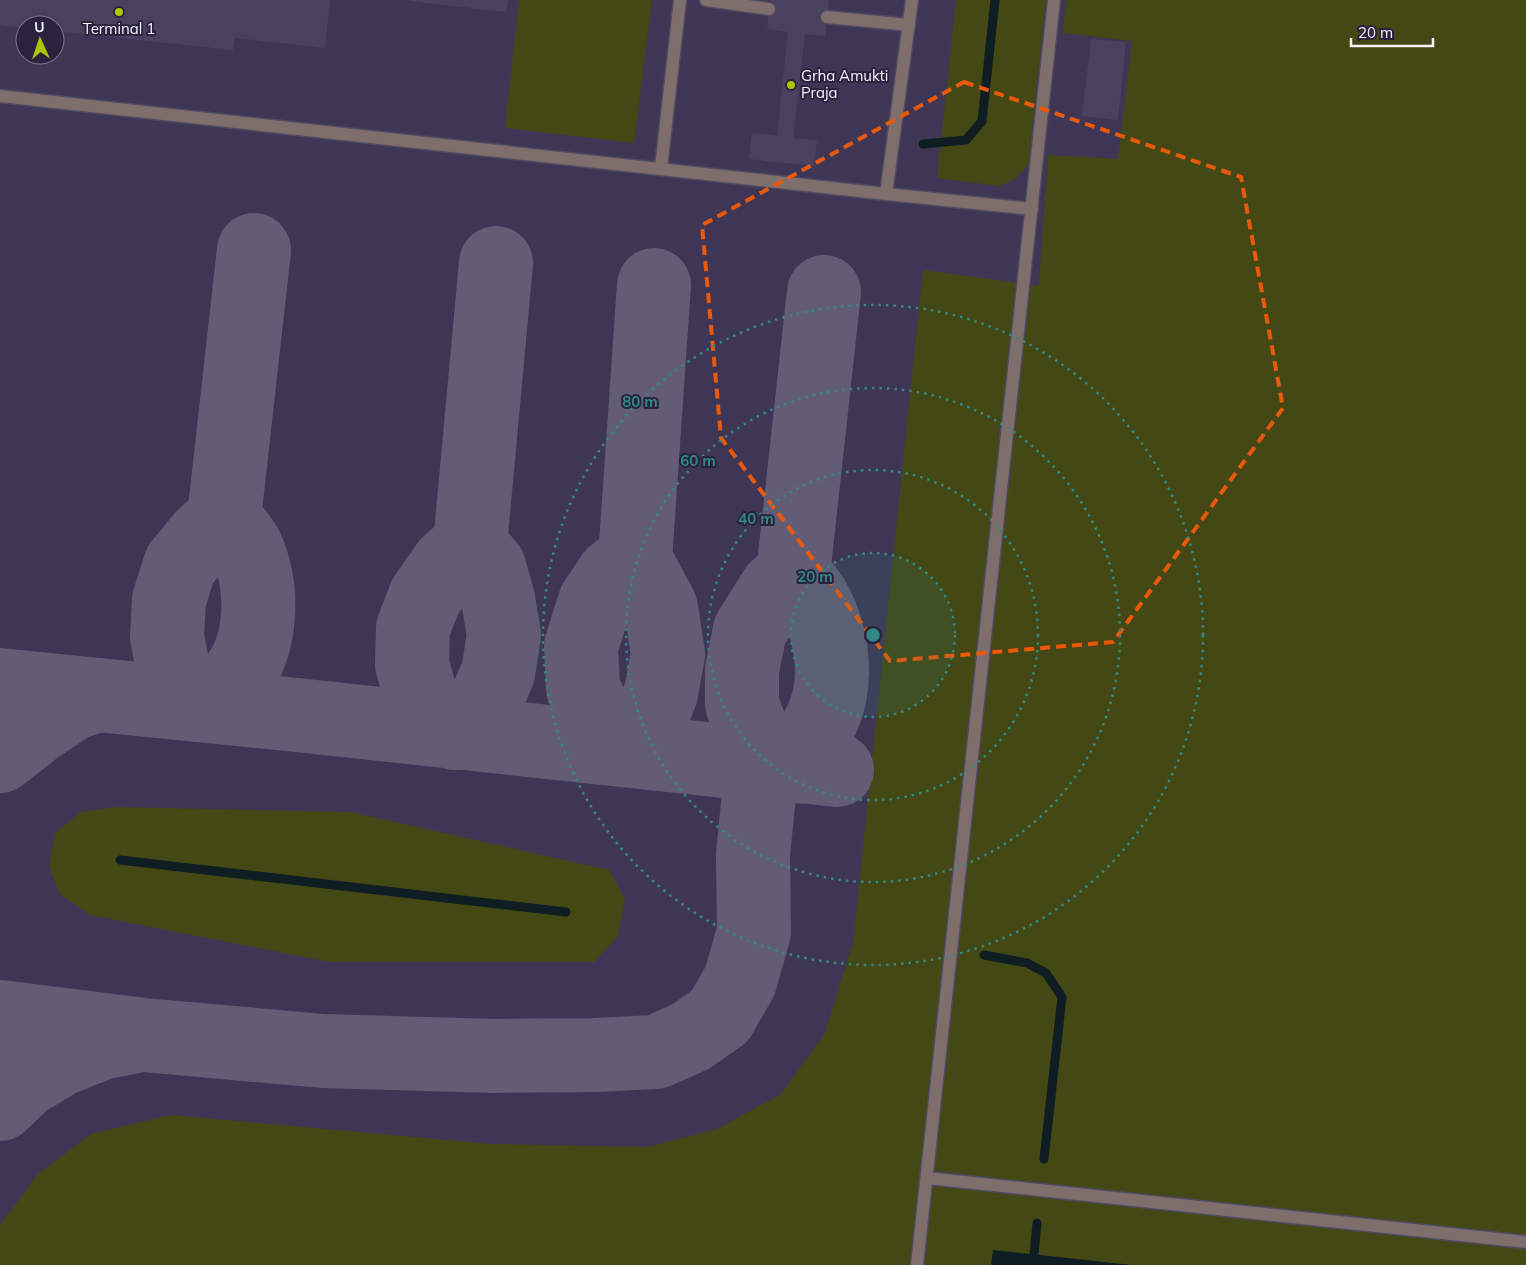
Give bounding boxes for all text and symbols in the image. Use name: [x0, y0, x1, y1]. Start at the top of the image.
marker: Terminal 1: [113, 6, 125, 18]
north arrow: [15, 15, 65, 65]
scale bar: [1351, 15, 1434, 47]
text: U: [34, 18, 45, 36]
place label: Terminal 1: [83, 19, 155, 38]
text: 20 m: [1358, 23, 1393, 42]
place label: Grha Amukti Praja: [801, 66, 888, 102]
marker: Grha Amukti Praja: [785, 79, 797, 91]
text: 80 m: [622, 392, 658, 411]
text: 60 m: [680, 451, 716, 470]
text: 40 m: [738, 509, 774, 528]
text: 20 m: [797, 567, 833, 586]
centre of rings: [864, 626, 882, 644]

